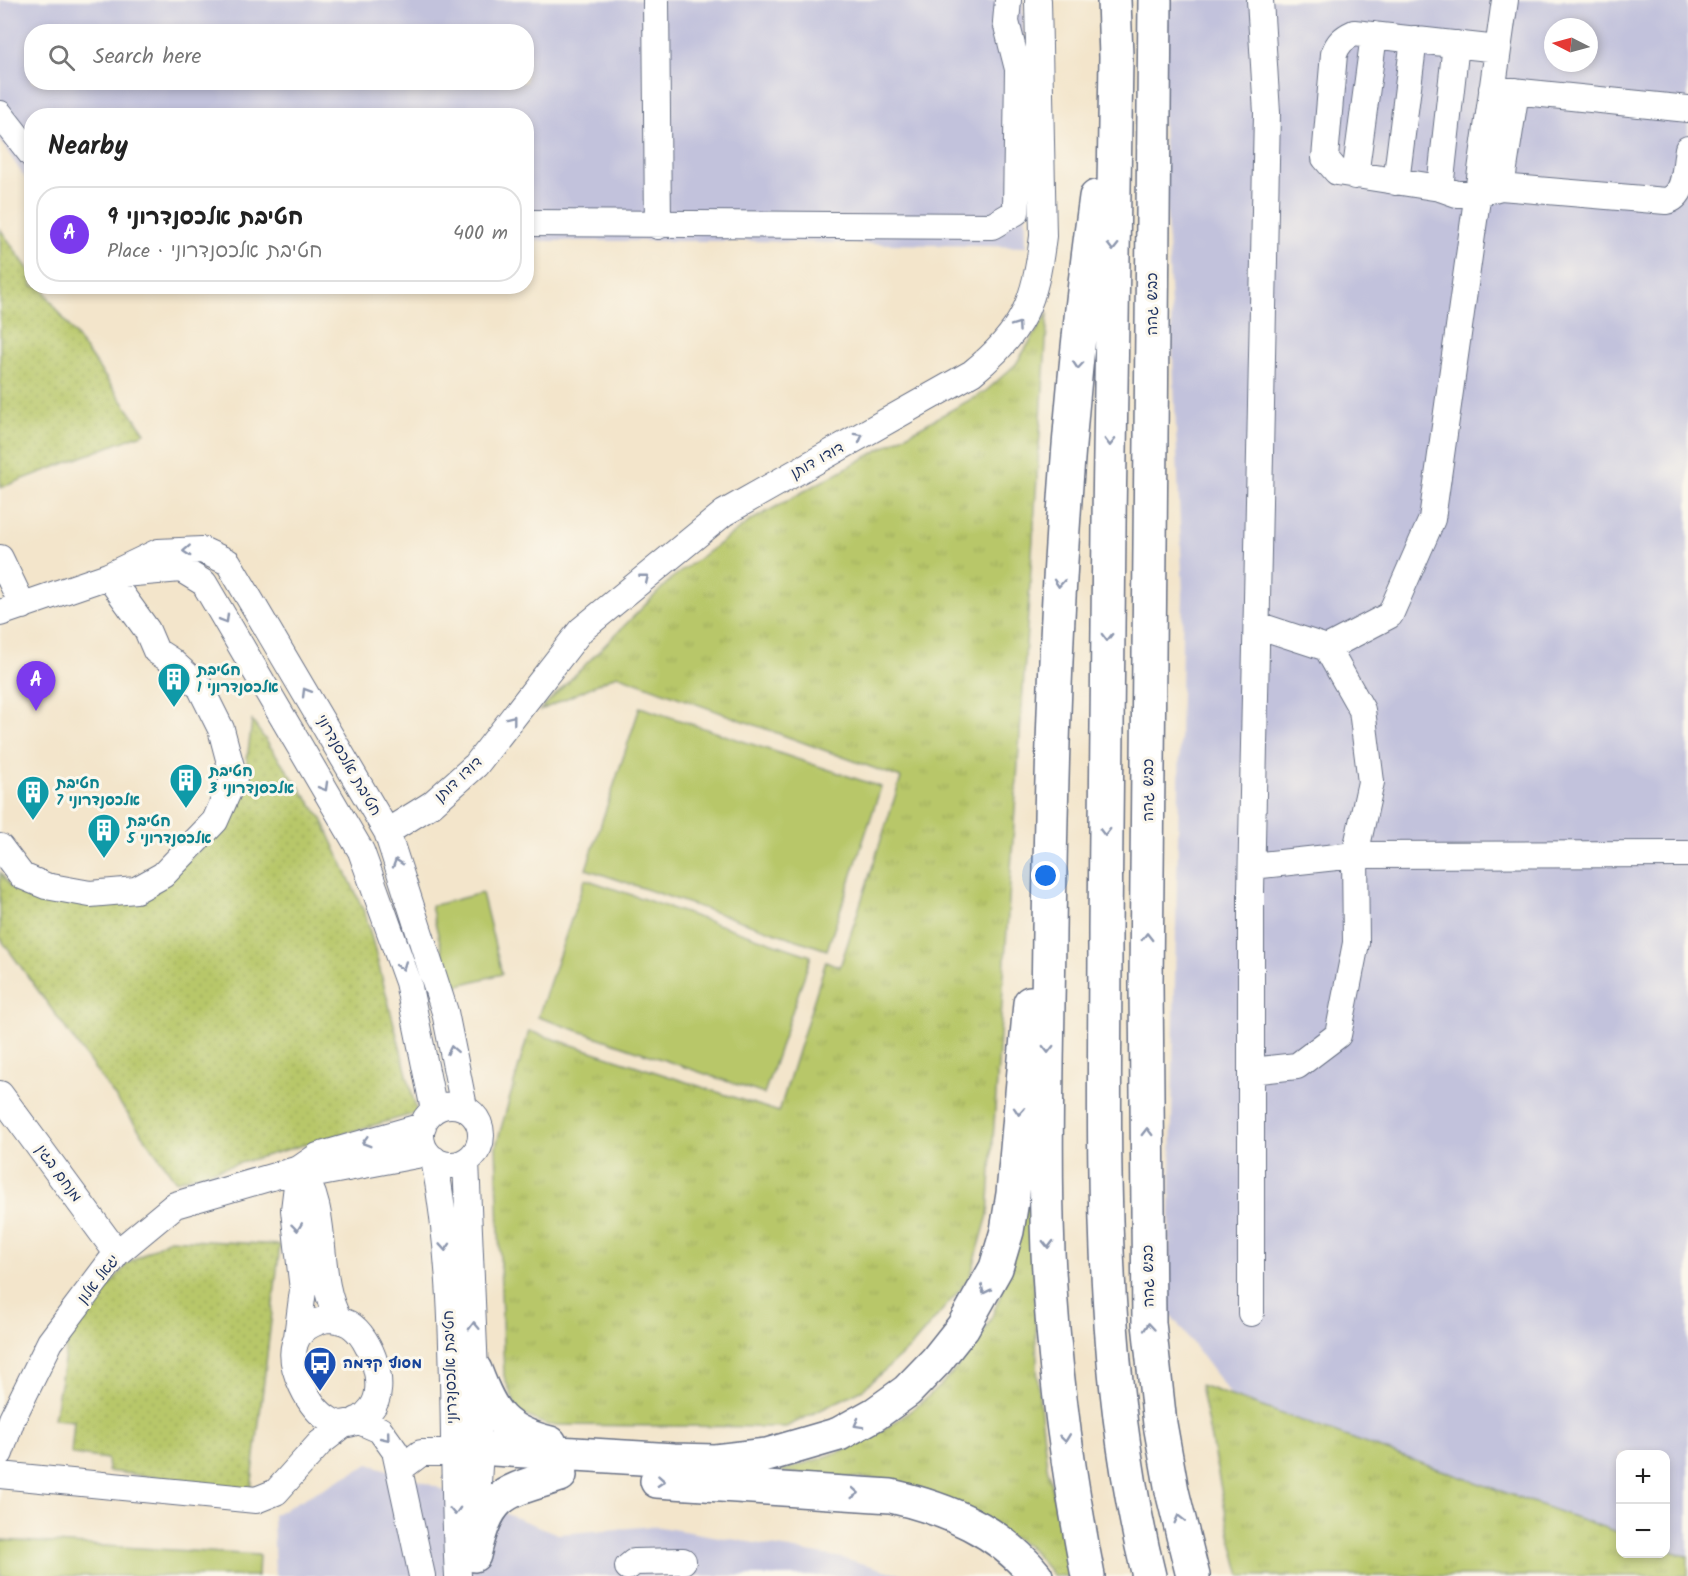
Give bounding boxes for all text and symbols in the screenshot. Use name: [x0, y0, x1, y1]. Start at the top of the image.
north arrow: [1544, 18, 1598, 72]
search box: [24, 24, 534, 90]
text: Search here: [93, 40, 201, 75]
icon: search: [45, 41, 78, 74]
text: Nearby: [48, 126, 128, 168]
text: חטיבת אלכסנדרוני 9: [107, 201, 303, 236]
text: A: [63, 218, 76, 250]
text: 400 m: [453, 218, 508, 250]
text: Place · חטיבת אלכסנדרוני: [107, 236, 323, 268]
one-way arrow: [1107, 243, 1119, 252]
street label: כביש גהה: [1141, 273, 1165, 335]
one-way arrow: [1010, 322, 1021, 333]
one-way arrow: [1072, 360, 1085, 369]
one-way arrow: [853, 433, 864, 444]
street label: דודו דותן: [786, 436, 849, 485]
one-way arrow: [1104, 438, 1116, 447]
one-way arrow: [182, 544, 191, 557]
one-way arrow: [638, 574, 649, 585]
one-way arrow: [1053, 578, 1066, 587]
one-way arrow: [218, 613, 230, 623]
one-way arrow: [1101, 633, 1113, 642]
place label: חטיבת אלכסנדרוני 1: [196, 659, 278, 700]
building icon: חטיבת אלכסנדרוני 1: [156, 661, 192, 708]
pin: A: [16, 662, 56, 711]
one-way arrow: [301, 688, 313, 698]
street label: חטיבת אלכסנדרוני: [309, 710, 387, 821]
one-way arrow: [504, 715, 515, 726]
street label: דודו דותן: [429, 751, 488, 808]
street label: כביש גהה: [1137, 759, 1161, 821]
place label: חטיבת אלכסנדרוני 3: [208, 760, 294, 801]
building icon: חטיבת אלכסנדרוני 3: [168, 762, 204, 809]
place label: חטיבת אלכסנדרוני 7: [55, 772, 140, 813]
building icon: חטיבת אלכסנדרוני 7: [15, 774, 51, 821]
one-way arrow: [317, 781, 328, 792]
place label: חטיבת אלכסנדרוני 5: [126, 810, 211, 851]
building icon: חטיבת אלכסנדרוני 5: [86, 812, 122, 859]
one-way arrow: [1099, 828, 1111, 837]
one-way arrow: [392, 858, 405, 869]
your location: [1031, 861, 1060, 890]
one-way arrow: [1141, 932, 1153, 941]
one-way arrow: [394, 960, 407, 970]
one-way arrow: [446, 1045, 459, 1055]
one-way arrow: [1042, 1045, 1054, 1054]
one-way arrow: [1013, 1106, 1026, 1115]
one-way arrow: [1141, 1127, 1153, 1136]
one-way arrow: [361, 1135, 372, 1147]
street label: מנחם בגין: [29, 1140, 87, 1208]
one-way arrow: [290, 1222, 302, 1232]
one-way arrow: [1042, 1239, 1055, 1248]
one-way arrow: [438, 1242, 451, 1251]
street label: כביש גהה: [1136, 1244, 1162, 1308]
street label: יגאל אלון: [72, 1250, 126, 1309]
one-way arrow: [981, 1283, 993, 1294]
street label: חטיבת אלכסנדרוני: [437, 1310, 465, 1424]
one-way arrow: [468, 1322, 481, 1331]
one-way arrow: [1143, 1322, 1156, 1331]
bus stop icon: מסוף קדמה: [302, 1345, 338, 1392]
place label: מסוף קדמה: [343, 1352, 422, 1376]
one-way arrow: [854, 1416, 864, 1428]
one-way arrow: [378, 1431, 389, 1442]
one-way arrow: [1058, 1434, 1070, 1443]
map controls: [1616, 1450, 1670, 1558]
button: +: [1616, 1450, 1670, 1504]
one-way arrow: [656, 1474, 665, 1487]
one-way arrow: [851, 1487, 860, 1500]
button: −: [1616, 1504, 1670, 1558]
one-way arrow: [448, 1507, 461, 1516]
one-way arrow: [1174, 1514, 1187, 1524]

